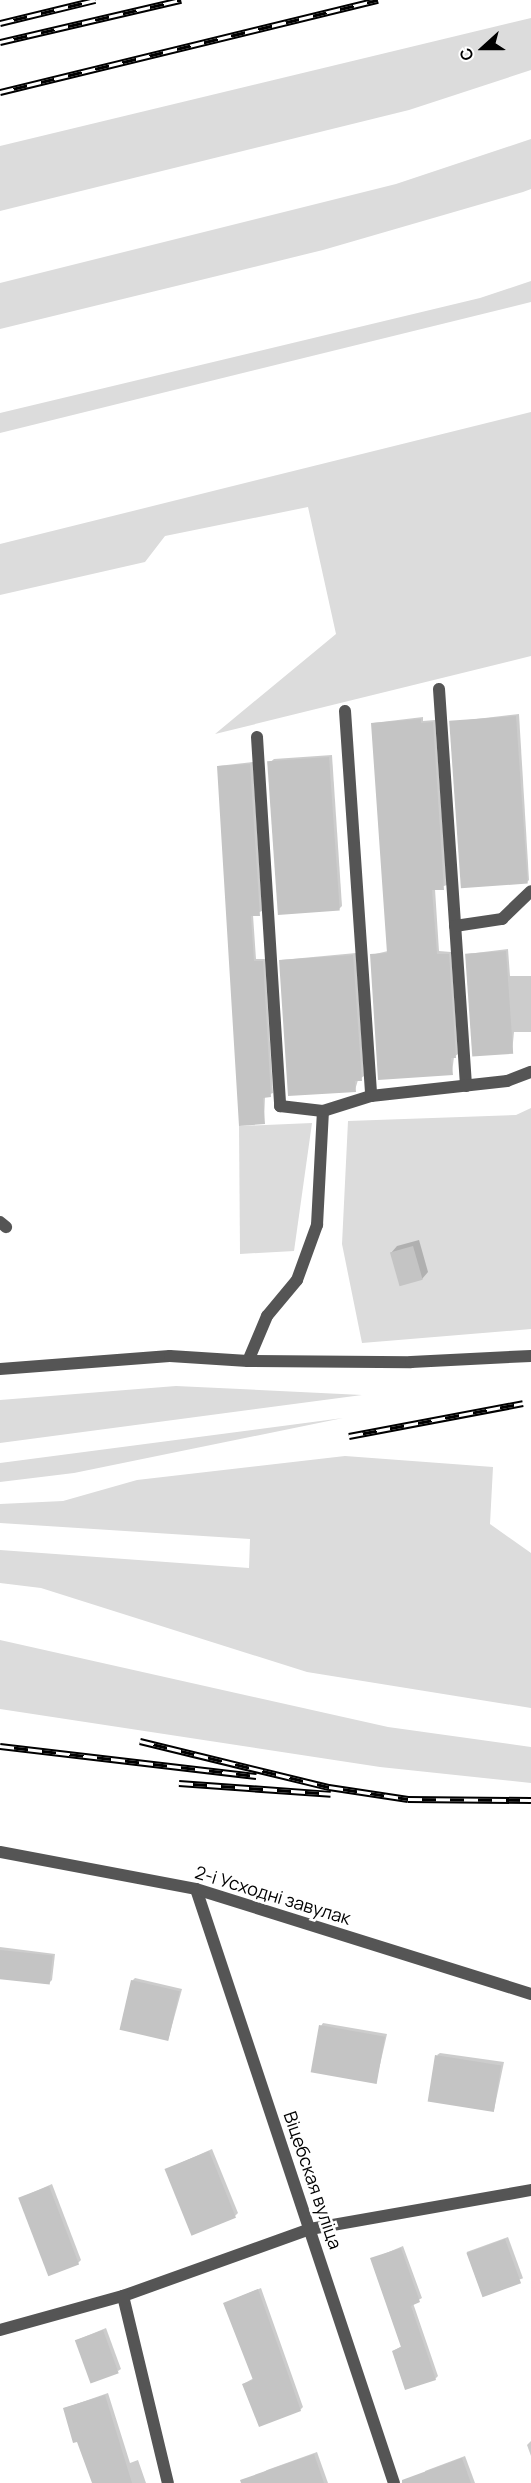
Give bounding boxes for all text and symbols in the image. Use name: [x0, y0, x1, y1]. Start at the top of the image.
north arrow: [453, 18, 513, 78]
text: С: [454, 45, 479, 64]
street label: 2-і Усходні завулак: [193, 1861, 353, 1929]
street label: Віцебская вуліца: [279, 2108, 347, 2252]

